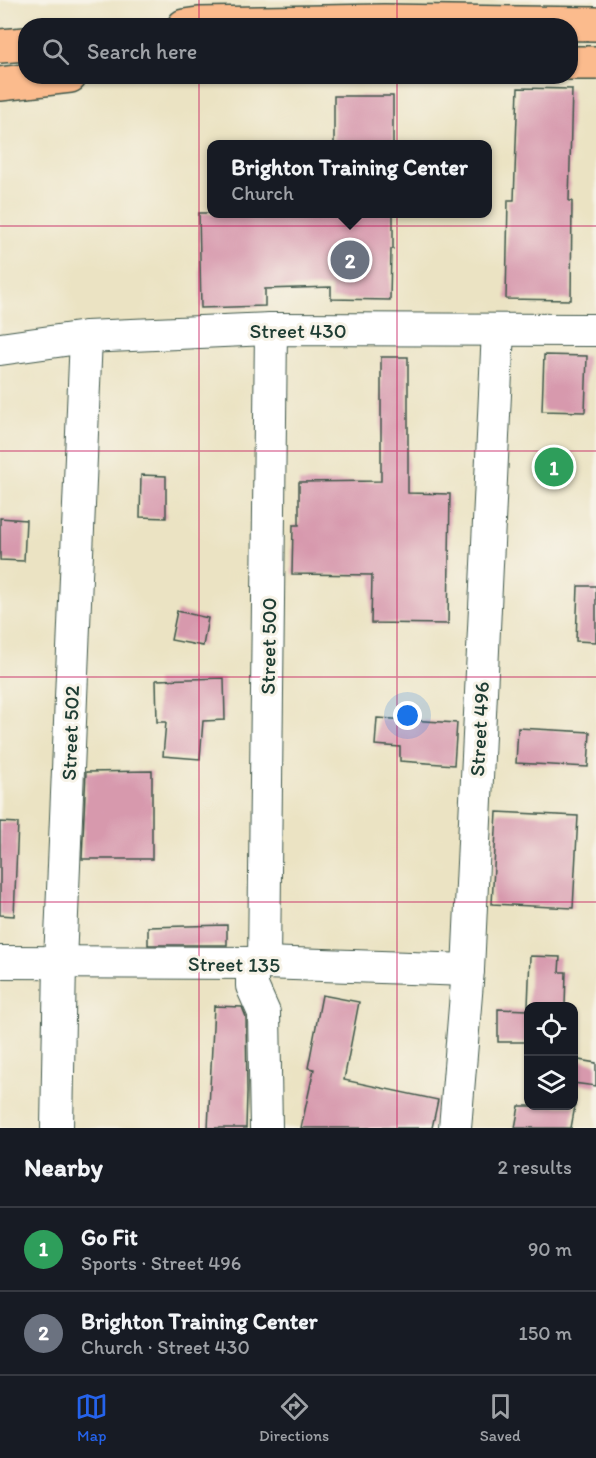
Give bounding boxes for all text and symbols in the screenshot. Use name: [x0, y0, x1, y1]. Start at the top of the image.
search box: [18, 18, 578, 84]
icon: search: [39, 35, 72, 68]
text: Search here: [87, 38, 197, 65]
popup: [207, 140, 492, 218]
text: Brighton Training Center: [231, 154, 468, 181]
text: Church: [231, 181, 294, 205]
pin: 2: [330, 238, 370, 282]
street label: Street 430: [249, 318, 347, 343]
pin: 1: [534, 444, 574, 490]
street label: Street 500: [255, 597, 281, 695]
street label: Street 496: [464, 681, 494, 777]
street label: Street 502: [56, 685, 84, 781]
your location: [393, 701, 422, 730]
street label: Street 135: [188, 951, 280, 977]
map controls: [524, 1002, 578, 1110]
button: locate: [524, 1002, 578, 1056]
button: layers: [524, 1056, 578, 1110]
text: Nearby: [24, 1151, 103, 1183]
text: 2 results: [498, 1155, 572, 1179]
text: Go Fit: [81, 1224, 138, 1251]
text: 1: [39, 1237, 48, 1261]
text: 90 m: [528, 1237, 572, 1261]
text: Sports · Street 496: [81, 1251, 241, 1275]
text: Brighton Training Center: [81, 1308, 317, 1335]
text: 2: [38, 1321, 49, 1345]
text: 150 m: [519, 1321, 572, 1345]
text: Church · Street 430: [81, 1335, 250, 1359]
tab: Map: [75, 1390, 108, 1445]
tab: Directions: [259, 1390, 329, 1445]
tab: Saved: [480, 1390, 521, 1445]

